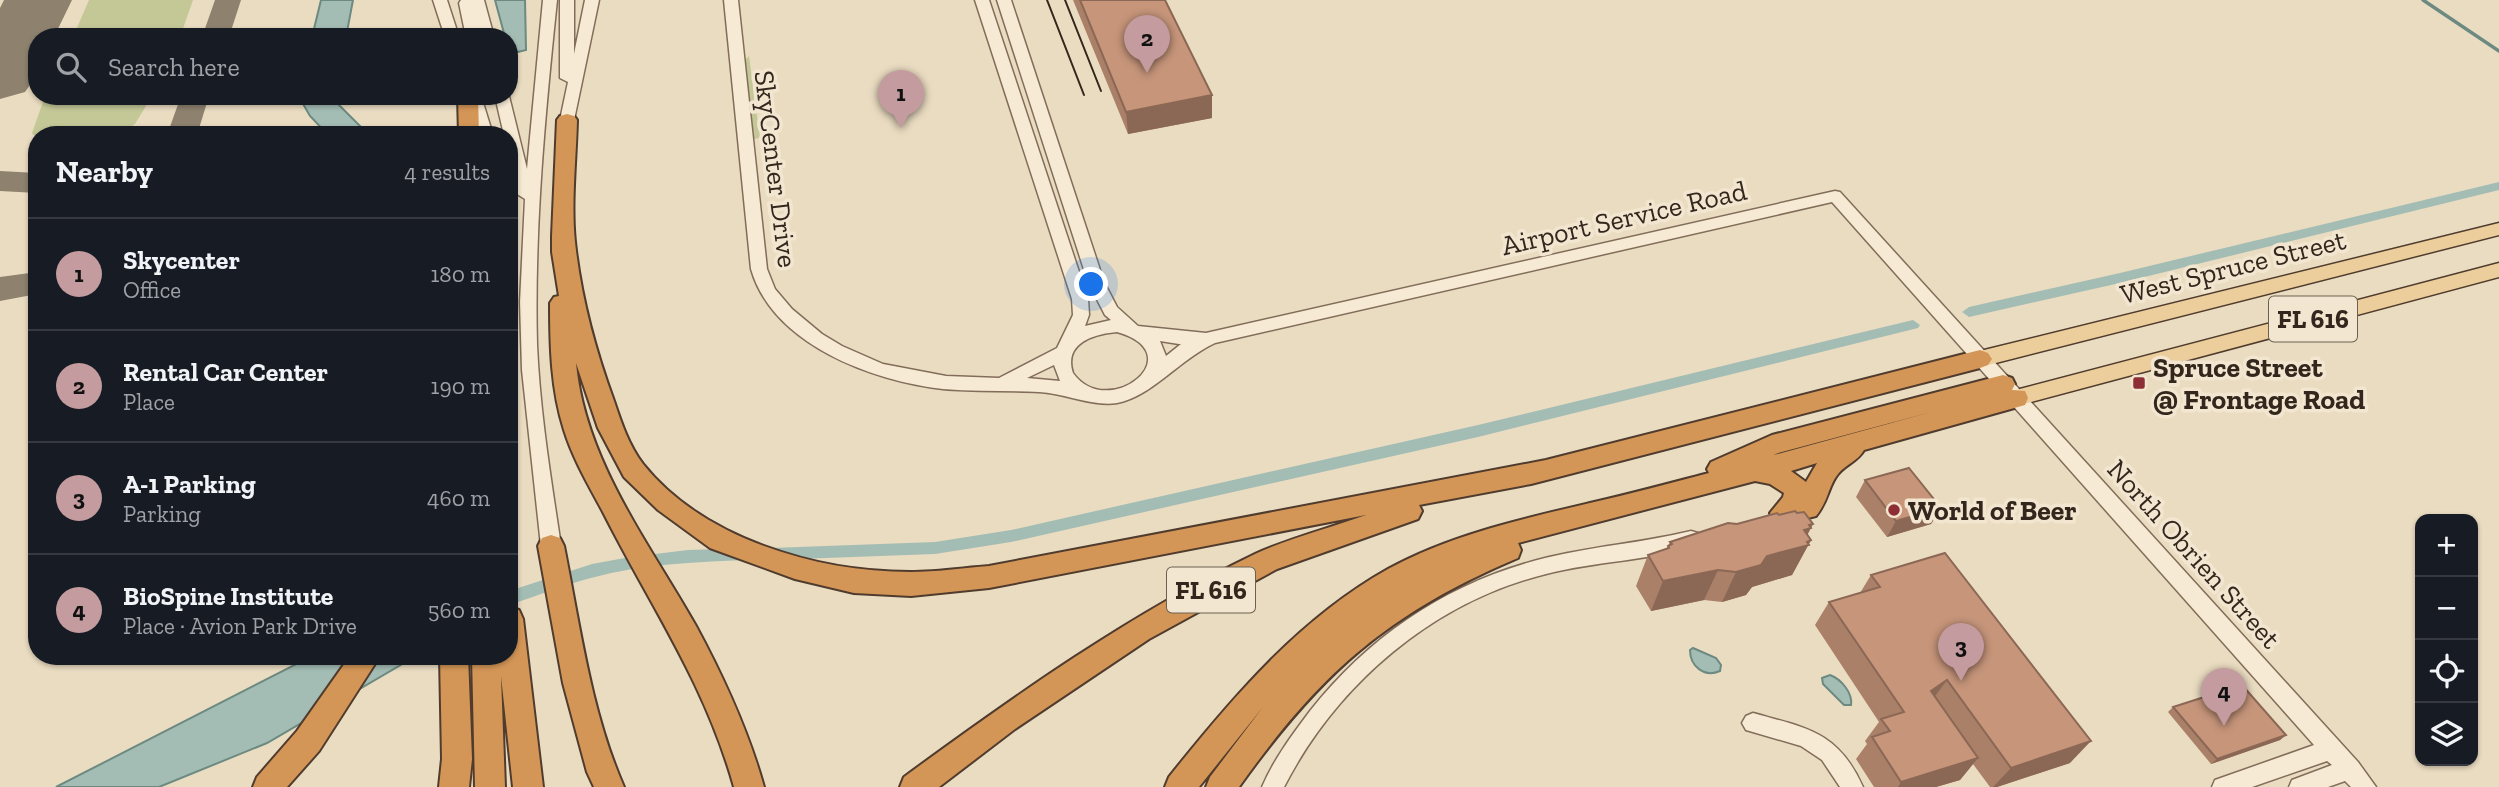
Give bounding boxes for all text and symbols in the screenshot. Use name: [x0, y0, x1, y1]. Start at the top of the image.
pin: 2: [1124, 15, 1170, 73]
search box: [28, 28, 518, 105]
icon: search: [52, 48, 90, 86]
text: Search here: [108, 51, 240, 83]
street label: SkyCenter Drive: [748, 69, 804, 269]
pin: 1: [878, 70, 924, 128]
text: Nearby: [56, 154, 153, 190]
text: 4 results: [404, 158, 490, 186]
street label: Airport Service Road: [1498, 174, 1750, 262]
street label: West Spruce Street: [2117, 223, 2350, 311]
text: Skycenter: [123, 244, 240, 276]
text: 1: [74, 260, 84, 288]
text: 180 m: [430, 260, 490, 288]
your location: [1074, 267, 1108, 301]
text: Office: [123, 276, 181, 304]
road number: FL 616: [2269, 296, 2357, 342]
place label: Spruce Street @ Frontage Road: [2153, 351, 2365, 416]
text: Rental Car Center: [123, 356, 328, 388]
text: 2: [73, 372, 85, 400]
text: 190 m: [431, 372, 490, 400]
marker: Spruce Street @ Frontage Road: [2131, 375, 2147, 391]
text: Place: [123, 388, 175, 416]
street label: North Obrien Street: [2101, 453, 2288, 656]
text: A-1 Parking: [123, 468, 256, 500]
text: 3: [73, 484, 85, 512]
text: 460 m: [427, 484, 490, 512]
place label: World of Beer: [1908, 494, 2077, 527]
text: Parking: [123, 500, 201, 528]
marker: World of Beer: [1886, 502, 1902, 518]
map controls: [2415, 514, 2478, 766]
button: +: [2415, 514, 2478, 577]
road number: FL 616: [1167, 568, 1255, 612]
button: −: [2415, 577, 2478, 640]
text: BioSpine Institute: [123, 580, 333, 612]
text: 4: [72, 596, 86, 624]
text: 560 m: [428, 596, 490, 624]
text: Place · Avion Park Drive: [123, 612, 357, 640]
pin: 3: [1938, 623, 1984, 681]
button: locate: [2415, 640, 2478, 703]
pin: 4: [2201, 668, 2247, 726]
button: layers: [2415, 703, 2478, 766]

